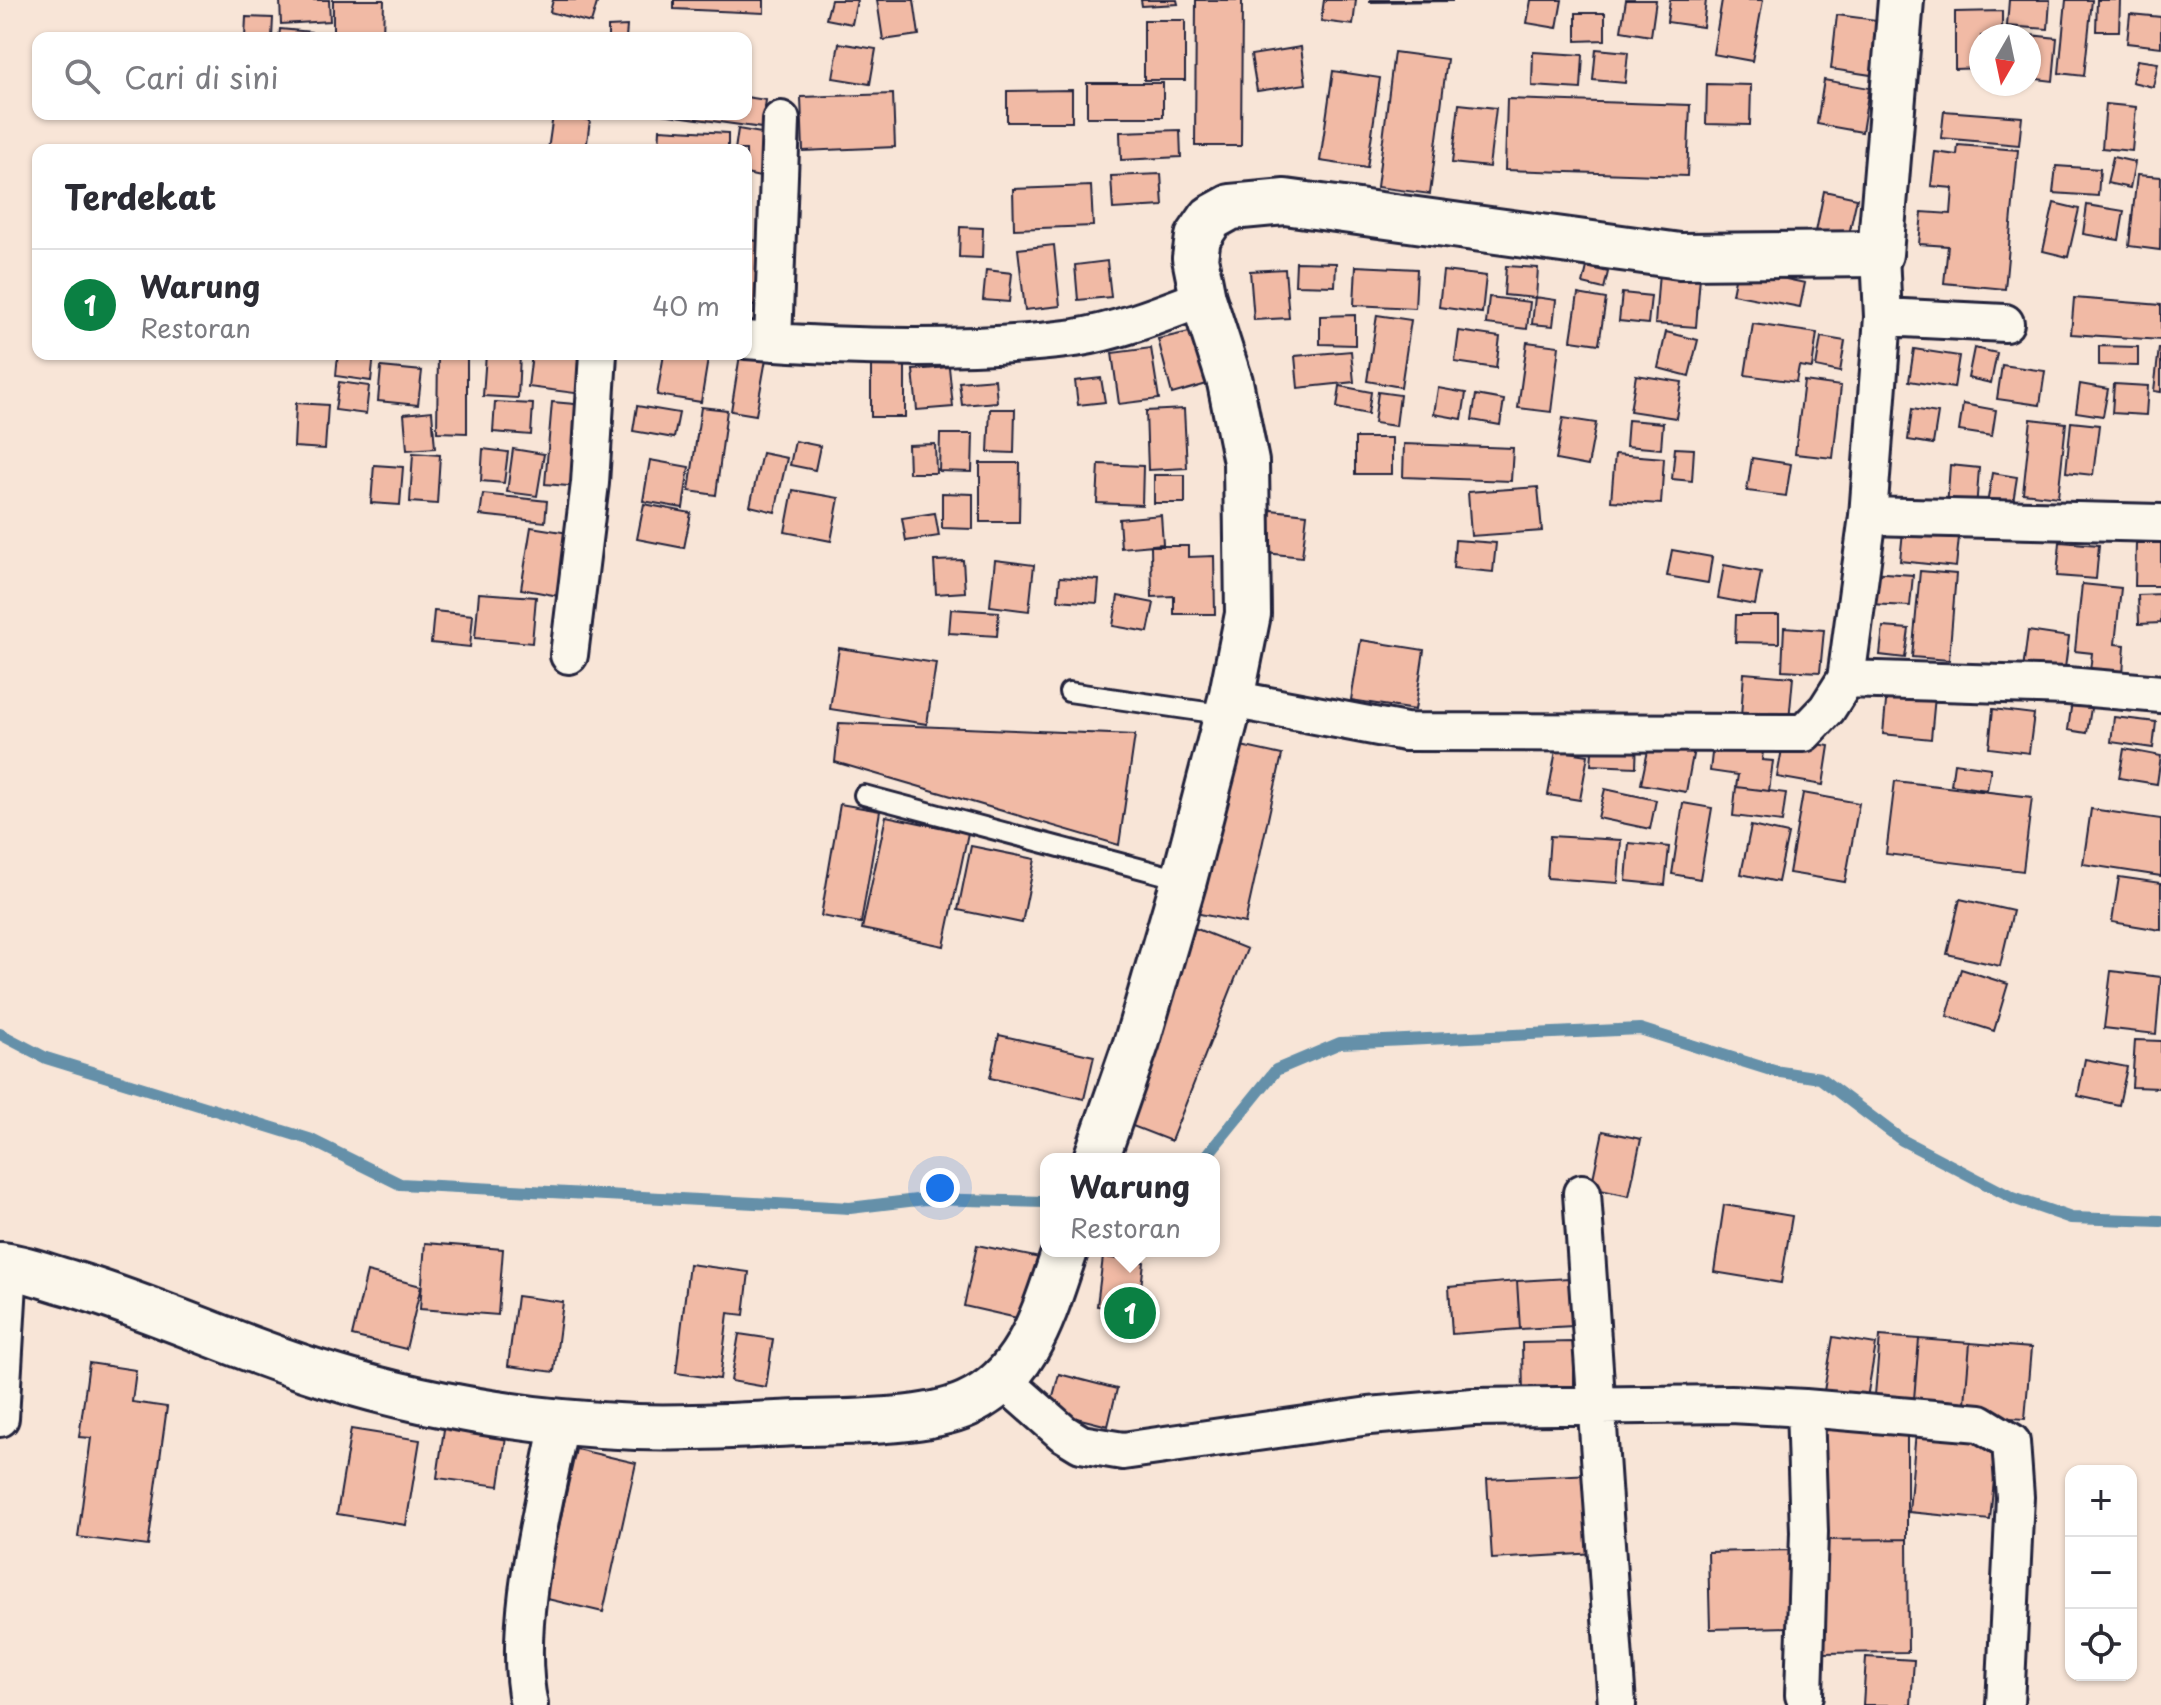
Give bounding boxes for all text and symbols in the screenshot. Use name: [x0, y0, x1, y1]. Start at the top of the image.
north arrow: [1969, 24, 2041, 96]
search box: [32, 32, 752, 120]
icon: search: [60, 54, 104, 98]
text: Cari di sini: [124, 54, 279, 99]
text: Terdekat: [64, 170, 216, 222]
text: Warung: [140, 263, 260, 308]
text: 1: [84, 286, 96, 325]
text: 40 m: [652, 286, 720, 325]
text: Restoran: [140, 308, 251, 347]
popup: [1040, 1153, 1220, 1257]
text: Warung: [1070, 1163, 1190, 1208]
your location: [920, 1168, 960, 1208]
text: Restoran: [1070, 1208, 1181, 1247]
pin: 1: [1104, 1283, 1156, 1343]
map controls: [2065, 1465, 2137, 1681]
button: +: [2065, 1465, 2137, 1537]
button: −: [2065, 1537, 2137, 1609]
button: locate: [2065, 1609, 2137, 1681]

